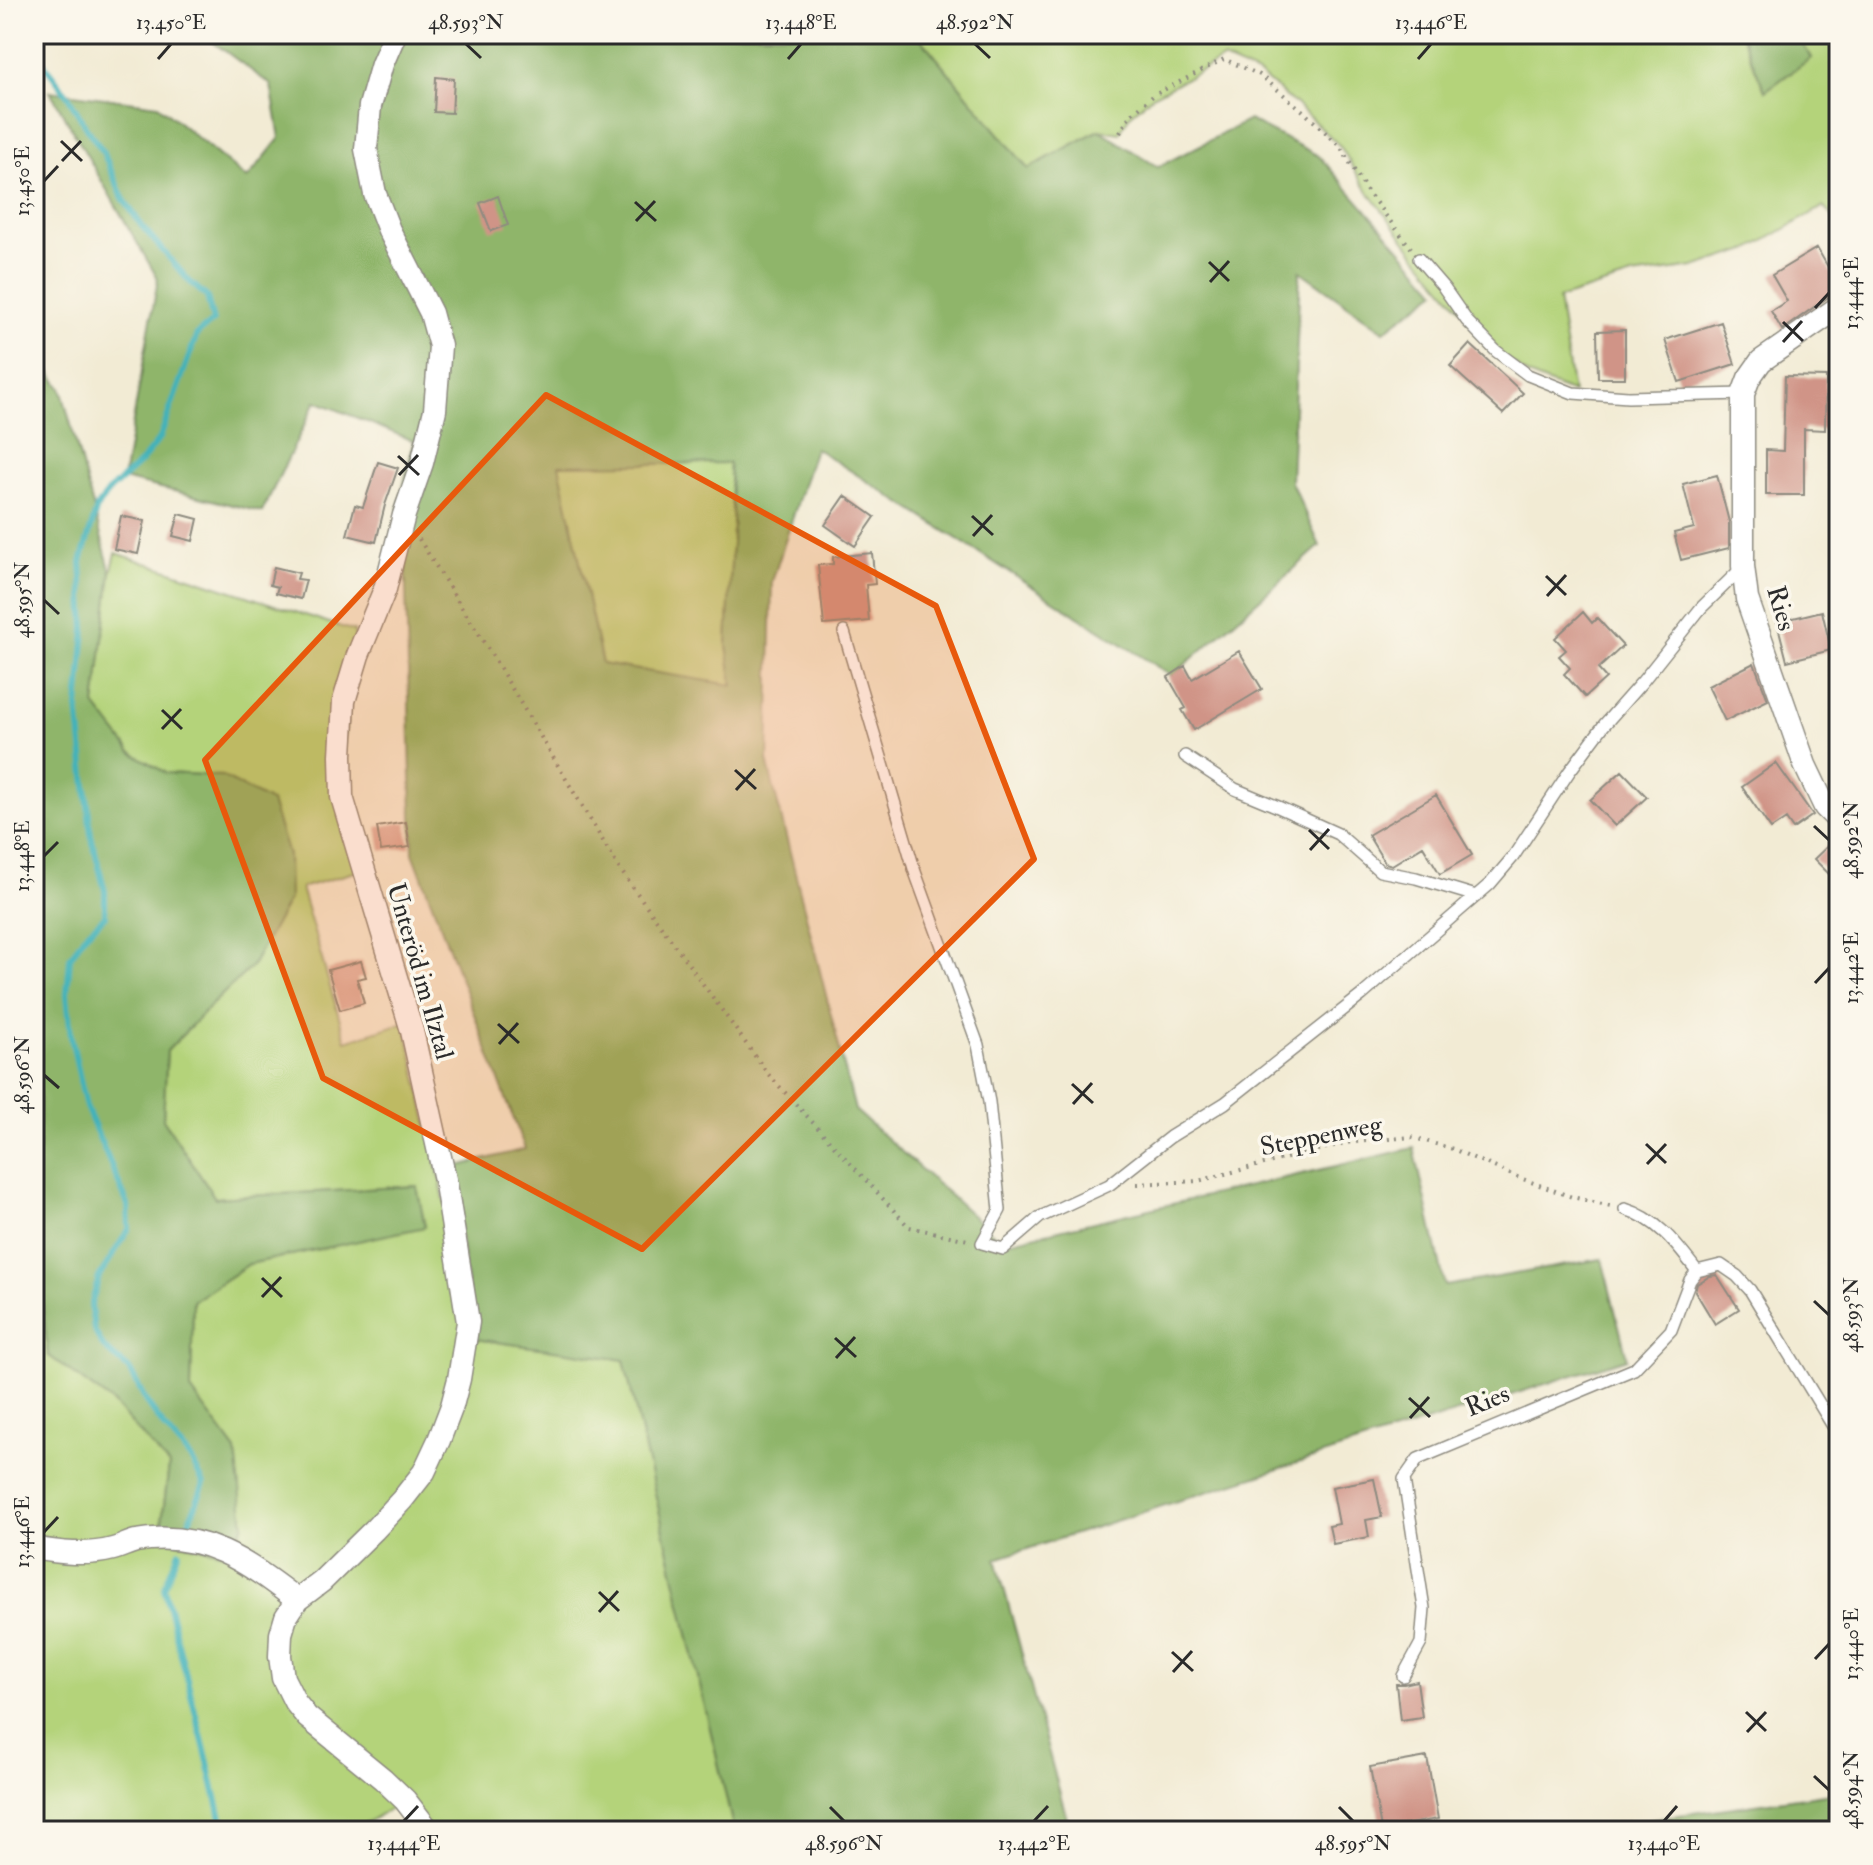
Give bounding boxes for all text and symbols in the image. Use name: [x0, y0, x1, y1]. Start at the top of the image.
text: 13.450°E: [136, 10, 206, 35]
text: 48.593°N: [428, 10, 504, 35]
text: 13.448°E: [765, 10, 837, 35]
text: 48.592°N: [936, 10, 1014, 35]
text: 13.446°E: [1395, 10, 1467, 35]
text: 13.450°E: [10, 146, 35, 216]
text: 13.444°E: [1839, 257, 1864, 329]
text: 48.595°N: [10, 562, 35, 638]
street label: Ries: [1759, 582, 1803, 634]
text: 48.592°N: [1839, 801, 1864, 879]
text: 13.448°E: [10, 820, 35, 892]
street label: Unteröd im Ilztal: [380, 879, 461, 1064]
text: 13.442°E: [1839, 932, 1864, 1004]
text: 48.596°N: [10, 1036, 35, 1114]
street label: Steppenweg: [1258, 1108, 1386, 1164]
text: 48.593°N: [1839, 1277, 1864, 1353]
street label: Ries: [1460, 1378, 1514, 1424]
text: 13.446°E: [10, 1496, 35, 1568]
text: 13.440°E: [1839, 1608, 1864, 1680]
text: 48.594°N: [1839, 1751, 1864, 1829]
text: 13.444°E: [368, 1831, 440, 1856]
text: 48.596°N: [805, 1831, 883, 1856]
text: 13.442°E: [998, 1831, 1070, 1856]
text: 48.595°N: [1315, 1831, 1391, 1856]
text: 13.440°E: [1628, 1831, 1700, 1856]

